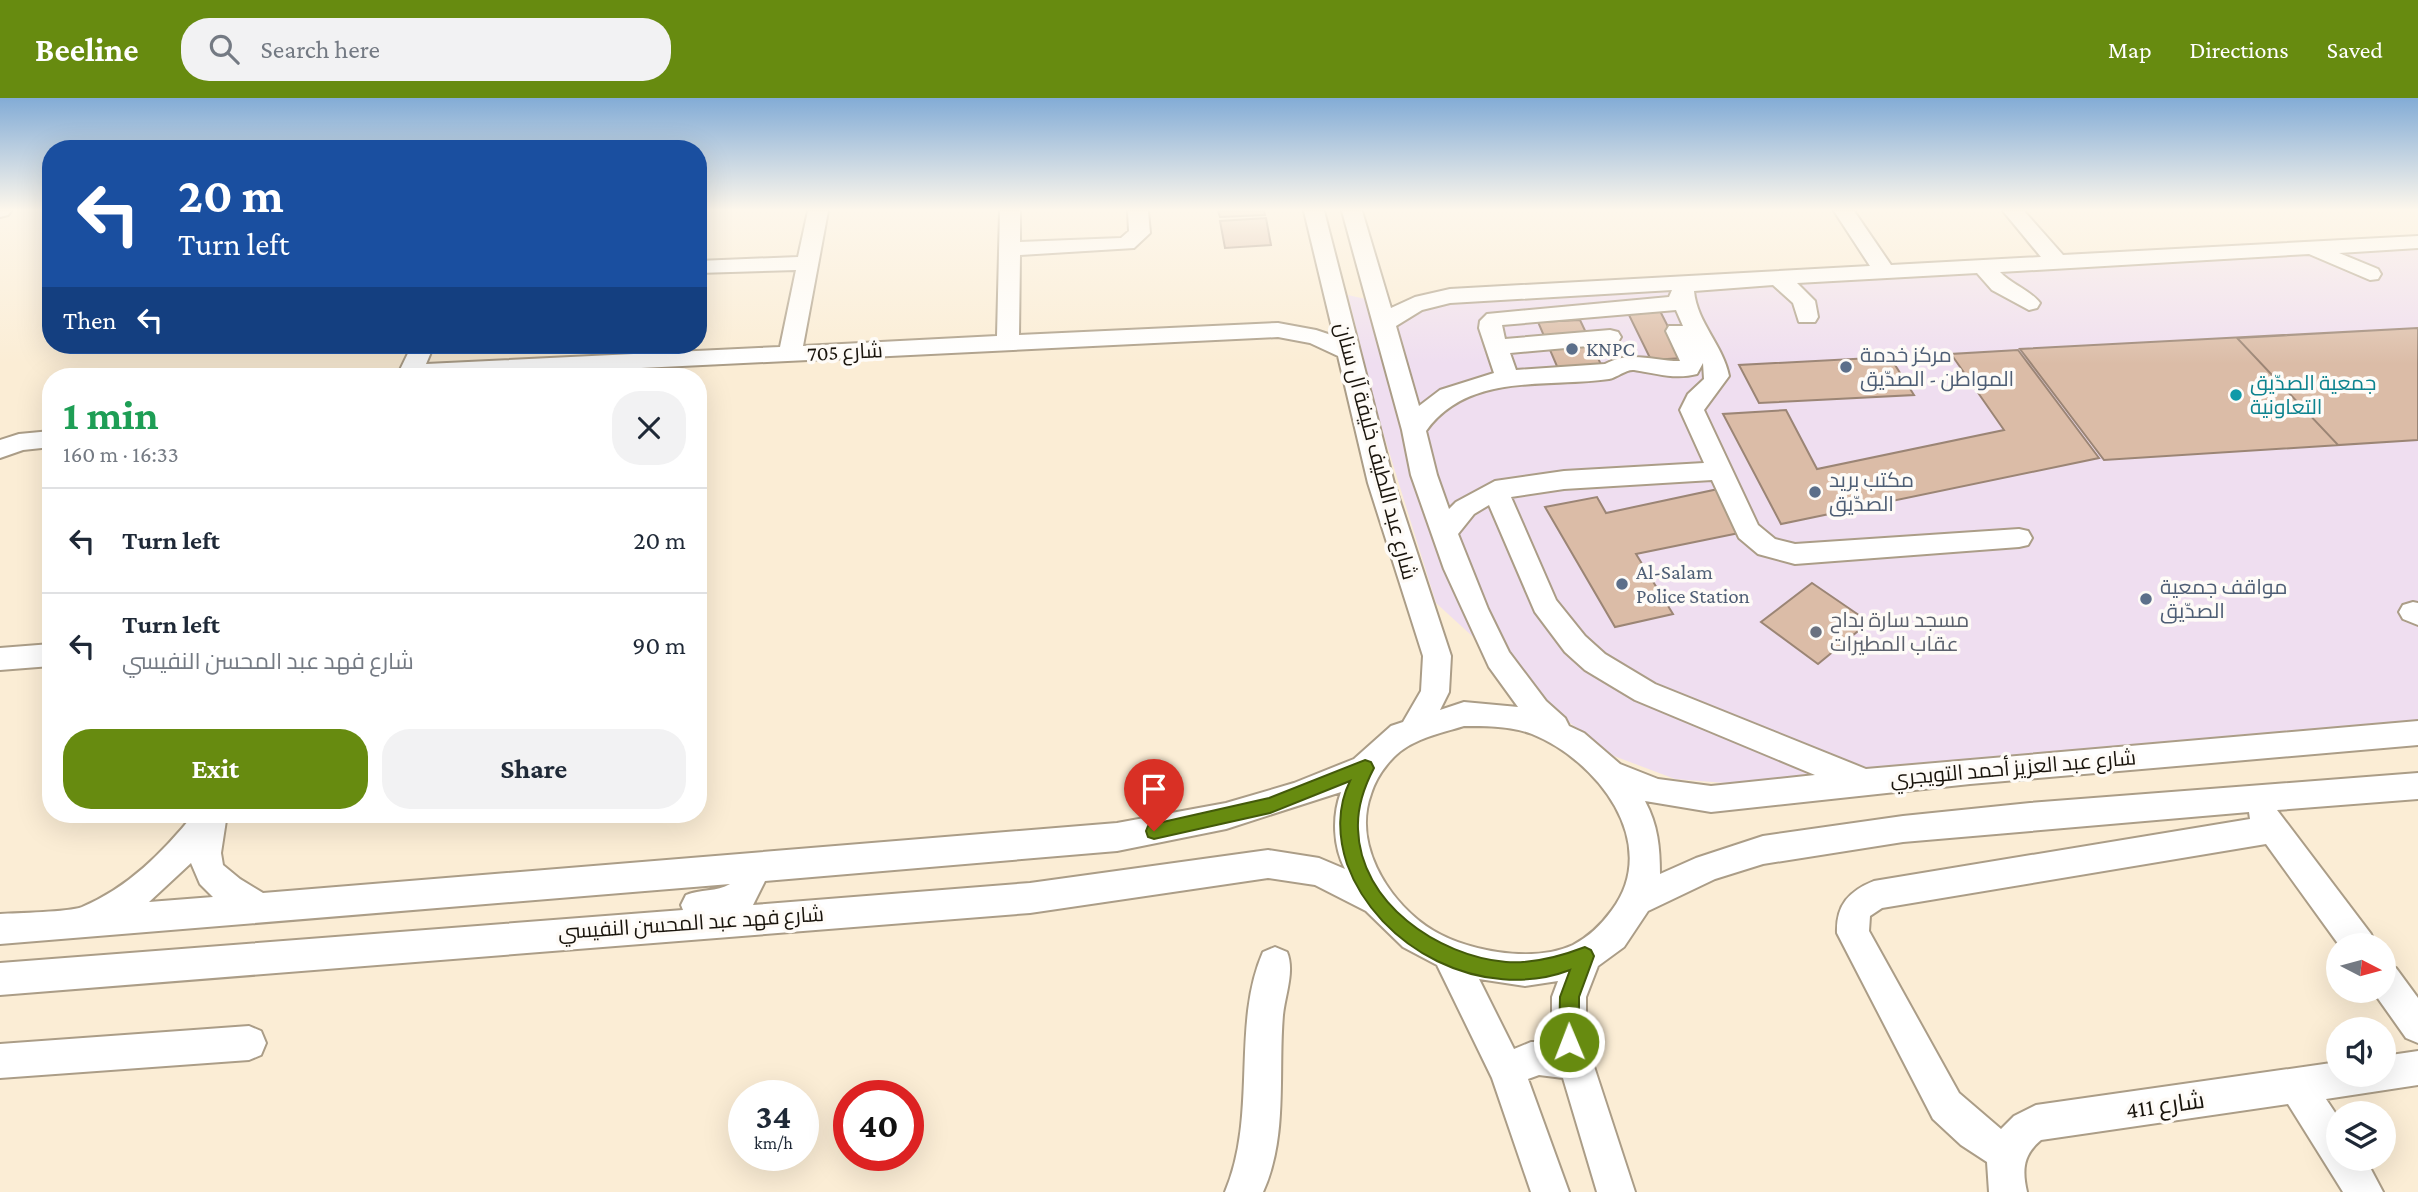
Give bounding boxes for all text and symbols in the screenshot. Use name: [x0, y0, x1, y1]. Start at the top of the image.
search box: [181, 18, 671, 81]
icon: search: [205, 30, 243, 68]
text: Beeline: [35, 31, 139, 68]
text: Search here: [261, 35, 380, 64]
text: Map: [2108, 36, 2152, 63]
text: Directions: [2190, 36, 2289, 63]
text: Saved: [2327, 36, 2383, 63]
icon: left: [63, 168, 154, 259]
text: 20 m: [178, 168, 284, 223]
text: Turn left: [178, 226, 289, 262]
icon: left: [131, 301, 169, 339]
text: Then: [63, 306, 117, 335]
street label: شارع عبد اللطيف خليفة آل سنان: [1328, 320, 1422, 583]
place label: KNPC: [1586, 337, 1635, 361]
street label: شارع 705: [807, 338, 884, 368]
marker: KNPC: [1564, 341, 1580, 357]
place label: مركز خدمة المواطن - الصدّيق: [1860, 343, 2014, 392]
marker: مركز خدمة المواطن - الصدّيق: [1838, 359, 1854, 375]
place label: جمعية الصدّيق التعاونية: [2250, 371, 2376, 419]
marker: جمعية الصدّيق التعاونية: [2228, 387, 2244, 403]
text: 1 min: [63, 391, 159, 438]
button: close: [612, 391, 686, 465]
text: 160 m · 16:33: [63, 441, 179, 467]
place label: مكتب بريد الصدّيق: [1829, 468, 1914, 517]
marker: مكتب بريد الصدّيق: [1807, 484, 1823, 500]
icon: left: [63, 522, 101, 560]
text: Turn left: [122, 526, 220, 555]
text: 20 m: [633, 526, 686, 555]
place label: Al-Salam Police Station: [1636, 560, 1750, 608]
place label: مواقف جمعية الصدّيق: [2160, 575, 2288, 624]
marker: Al-Salam Police Station: [1614, 576, 1630, 592]
marker: مواقف جمعية الصدّيق: [2138, 591, 2154, 607]
place label: مسجد سارة بداح عقاب المطيرات: [1830, 608, 1969, 656]
text: Turn left: [122, 610, 220, 639]
marker: مسجد سارة بداح عقاب المطيرات: [1808, 624, 1824, 640]
icon: left: [63, 627, 101, 665]
text: 90 m: [632, 631, 686, 660]
text: شارع فهد عبد المحسن النفيسي: [122, 648, 414, 674]
button: Exit: [63, 729, 368, 809]
button: Share: [382, 729, 686, 809]
street label: شارع عبد العزيز أحمد التويجري: [1889, 744, 2137, 795]
pin: [1124, 759, 1184, 831]
icon: arrive: [1135, 770, 1173, 808]
street label: شارع فهد عبد المحسن النفيسي: [557, 902, 825, 947]
north arrow: [2326, 933, 2396, 1003]
map controls: [2326, 933, 2396, 1171]
position arrow: [1532, 1005, 1606, 1079]
button: sound: [2326, 1017, 2396, 1087]
speed limit sign: 40: [833, 1080, 924, 1171]
street label: شارع 411: [2124, 1086, 2206, 1126]
text: 34: [756, 1097, 791, 1136]
button: layers: [2326, 1101, 2396, 1171]
text: km/h: [754, 1133, 793, 1153]

